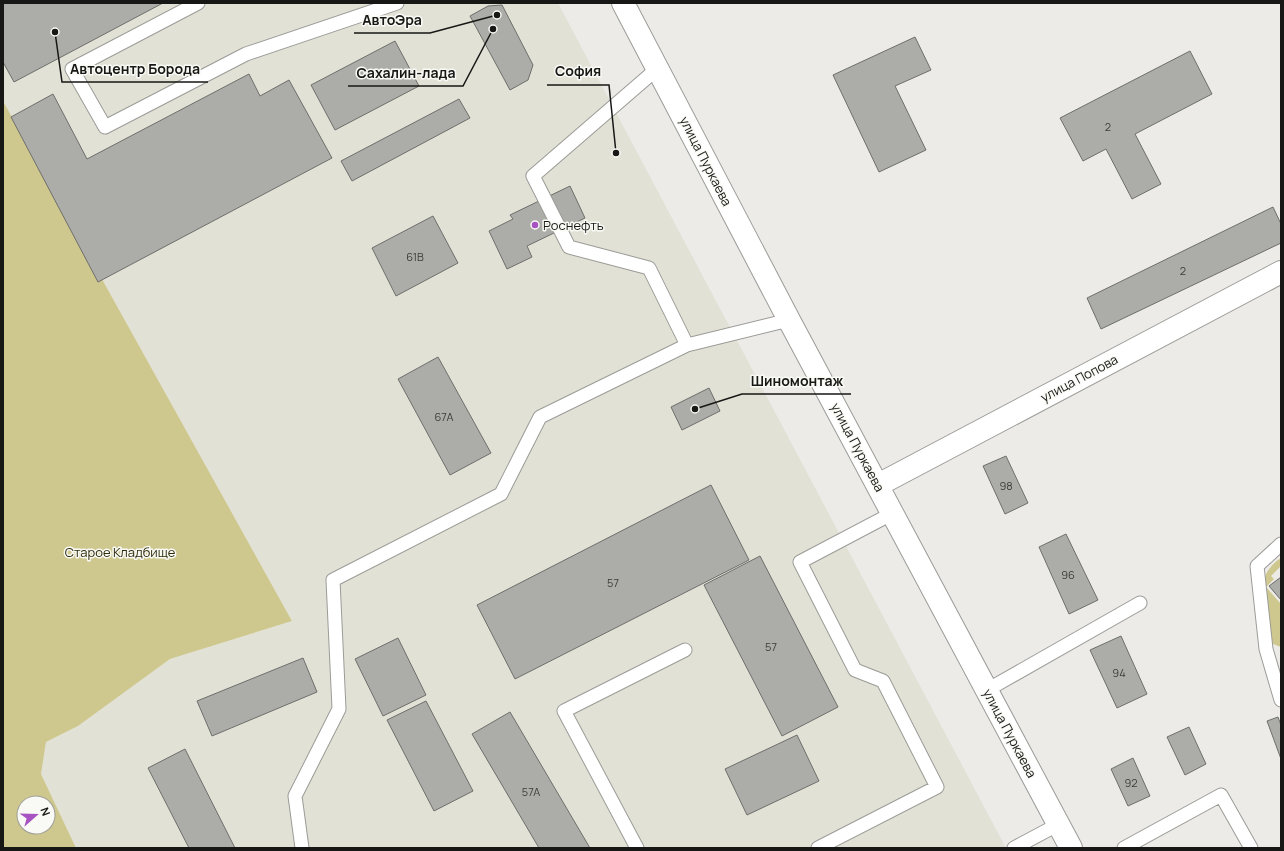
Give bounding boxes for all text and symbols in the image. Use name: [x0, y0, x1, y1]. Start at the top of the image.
callout: АвтоЭра: [354, 7, 430, 33]
text: АвтоЭра: [362, 10, 422, 29]
callout: Автоцентр Борода: [62, 56, 208, 82]
text: Автоцентр Борода: [70, 59, 200, 78]
callout: София: [547, 59, 609, 85]
callout: Сахалин-лада: [348, 60, 463, 86]
text: София: [555, 61, 601, 80]
text: Сахалин-лада: [357, 63, 456, 82]
street label: улица Пуркаева: [676, 113, 736, 209]
house number: 2: [1105, 119, 1111, 134]
place label: Роснефть: [543, 216, 604, 234]
marker: Роснефть: [530, 220, 540, 230]
house number: 61В: [406, 249, 424, 264]
house number: 2: [1180, 263, 1186, 278]
street label: улица Попова: [1037, 350, 1121, 406]
callout: Шиномонтаж: [742, 368, 851, 394]
text: Шиномонтаж: [751, 371, 844, 390]
street label: улица Пуркаева: [827, 399, 889, 495]
house number: 67А: [435, 409, 453, 424]
house number: 98: [999, 478, 1013, 493]
park label: Старое Кладбище: [65, 543, 176, 561]
house number: 96: [1061, 567, 1075, 582]
house number: 57: [607, 575, 619, 590]
house number: 57: [765, 639, 777, 654]
house number: 94: [1112, 665, 1126, 680]
street label: улица Пуркаева: [979, 685, 1041, 781]
house number: 92: [1124, 775, 1138, 790]
house number: 57А: [522, 784, 540, 799]
north arrow: [16, 795, 56, 835]
text: N: [37, 805, 54, 818]

